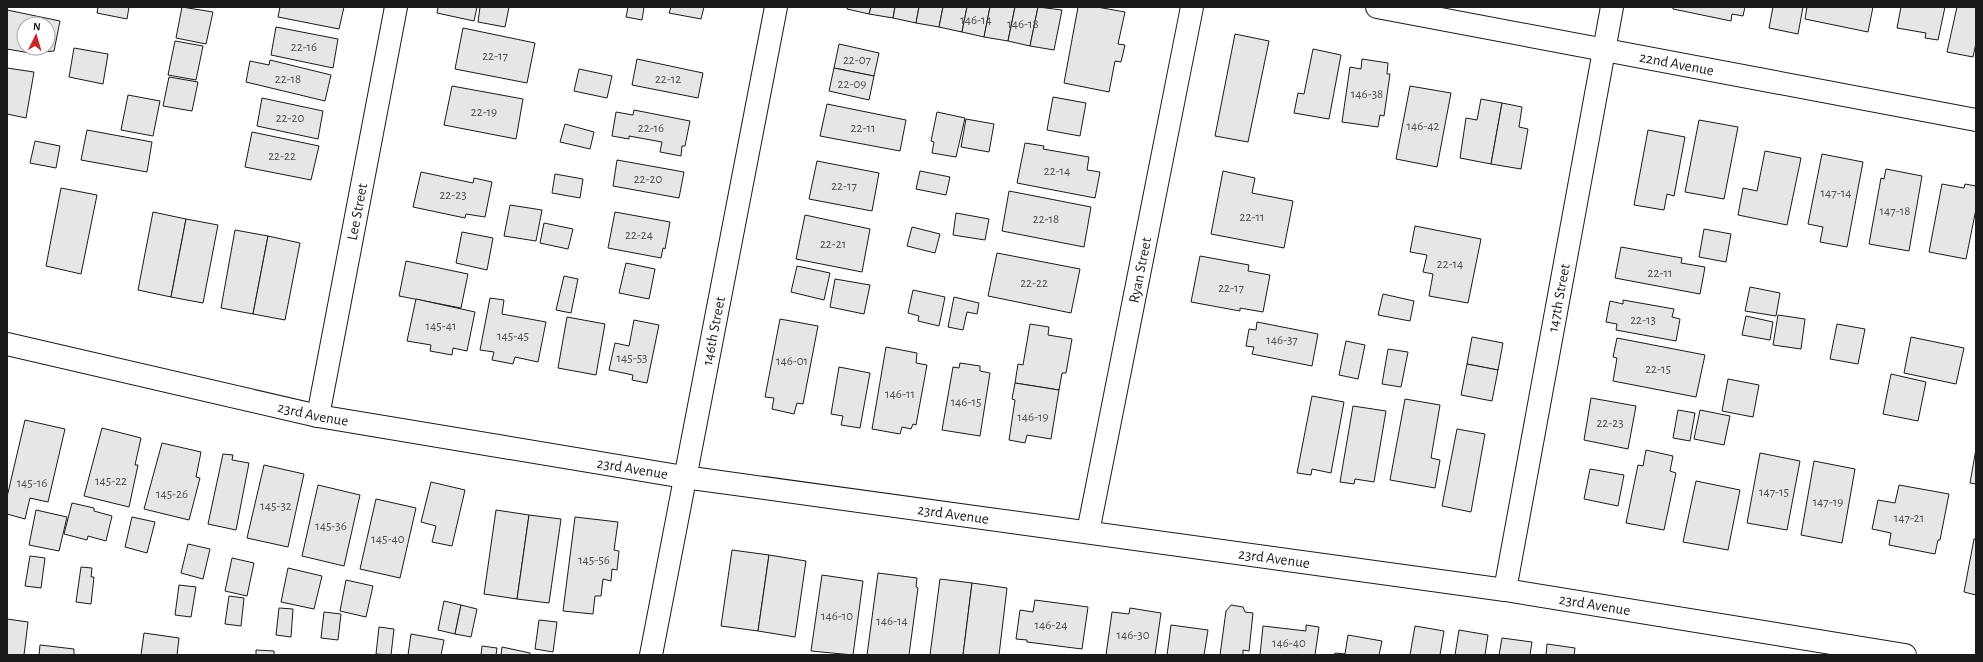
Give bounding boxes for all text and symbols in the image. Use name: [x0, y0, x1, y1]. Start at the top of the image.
house number: 146-14: [960, 14, 992, 27]
north arrow: [16, 16, 56, 56]
house number: 146-18: [1007, 18, 1039, 31]
text: N: [33, 21, 41, 32]
house number: 22-16: [291, 41, 317, 54]
street label: 22nd Avenue: [1638, 49, 1715, 78]
house number: 22-17: [482, 50, 508, 63]
house number: 22-07: [843, 54, 872, 67]
house number: 22-18: [275, 73, 301, 86]
house number: 22-12: [655, 73, 681, 86]
house number: 22-09: [838, 78, 866, 91]
house number: 146-38: [1351, 88, 1383, 101]
house number: 22-19: [471, 106, 497, 119]
house number: 22-20: [276, 112, 304, 125]
house number: 146-42: [1407, 120, 1440, 133]
house number: 22-16: [638, 122, 664, 135]
house number: 22-11: [851, 122, 875, 135]
house number: 22-22: [268, 150, 296, 163]
house number: 22-14: [1044, 165, 1070, 178]
house number: 22-20: [634, 173, 662, 186]
house number: 22-17: [831, 180, 857, 193]
street label: Lee Street: [344, 182, 370, 241]
house number: 147-14: [1821, 187, 1851, 200]
house number: 22-23: [439, 189, 467, 202]
house number: 147-18: [1880, 205, 1910, 218]
house number: 22-11: [1240, 211, 1264, 224]
house number: 22-18: [1033, 213, 1059, 226]
house number: 22-24: [625, 229, 653, 242]
street label: Ryan Street: [1126, 236, 1154, 304]
house number: 22-21: [820, 238, 846, 251]
house number: 22-14: [1437, 258, 1463, 271]
street label: 147th Street: [1545, 262, 1572, 333]
house number: 22-11: [1648, 267, 1672, 280]
house number: 22-22: [1020, 277, 1048, 290]
house number: 22-17: [1218, 282, 1244, 295]
street label: 146th Street: [700, 295, 728, 367]
house number: 22-13: [1630, 314, 1656, 327]
house number: 145-41: [426, 320, 456, 333]
house number: 145-45: [497, 330, 529, 343]
house number: 146-37: [1266, 334, 1298, 347]
house number: 145-53: [617, 352, 647, 365]
house number: 146-01: [776, 355, 808, 368]
house number: 22-15: [1645, 363, 1671, 376]
house number: 146-11: [885, 388, 915, 401]
house number: 146-15: [951, 396, 981, 409]
street label: 23rd Avenue: [276, 399, 350, 428]
house number: 146-19: [1017, 411, 1049, 424]
house number: 22-23: [1596, 417, 1624, 430]
street label: 23rd Avenue: [596, 455, 669, 482]
house number: 145-22: [95, 475, 127, 488]
house number: 145-16: [17, 477, 47, 490]
house number: 147-15: [1759, 486, 1789, 499]
house number: 145-26: [156, 488, 188, 501]
house number: 147-19: [1813, 496, 1843, 509]
house number: 145-32: [260, 500, 292, 513]
street label: 23rd Avenue: [917, 502, 990, 526]
house number: 147-21: [1894, 512, 1924, 525]
house number: 145-36: [315, 520, 347, 533]
house number: 145-40: [371, 533, 405, 546]
street label: 23rd Avenue: [1238, 546, 1311, 571]
house number: 145-56: [578, 554, 610, 567]
street label: 23rd Avenue: [1558, 591, 1632, 618]
house number: 146-10: [821, 610, 853, 623]
house number: 146-14: [876, 615, 908, 628]
house number: 146-24: [1035, 619, 1068, 632]
house number: 146-30: [1116, 629, 1150, 642]
house number: 146-40: [1272, 637, 1306, 650]

